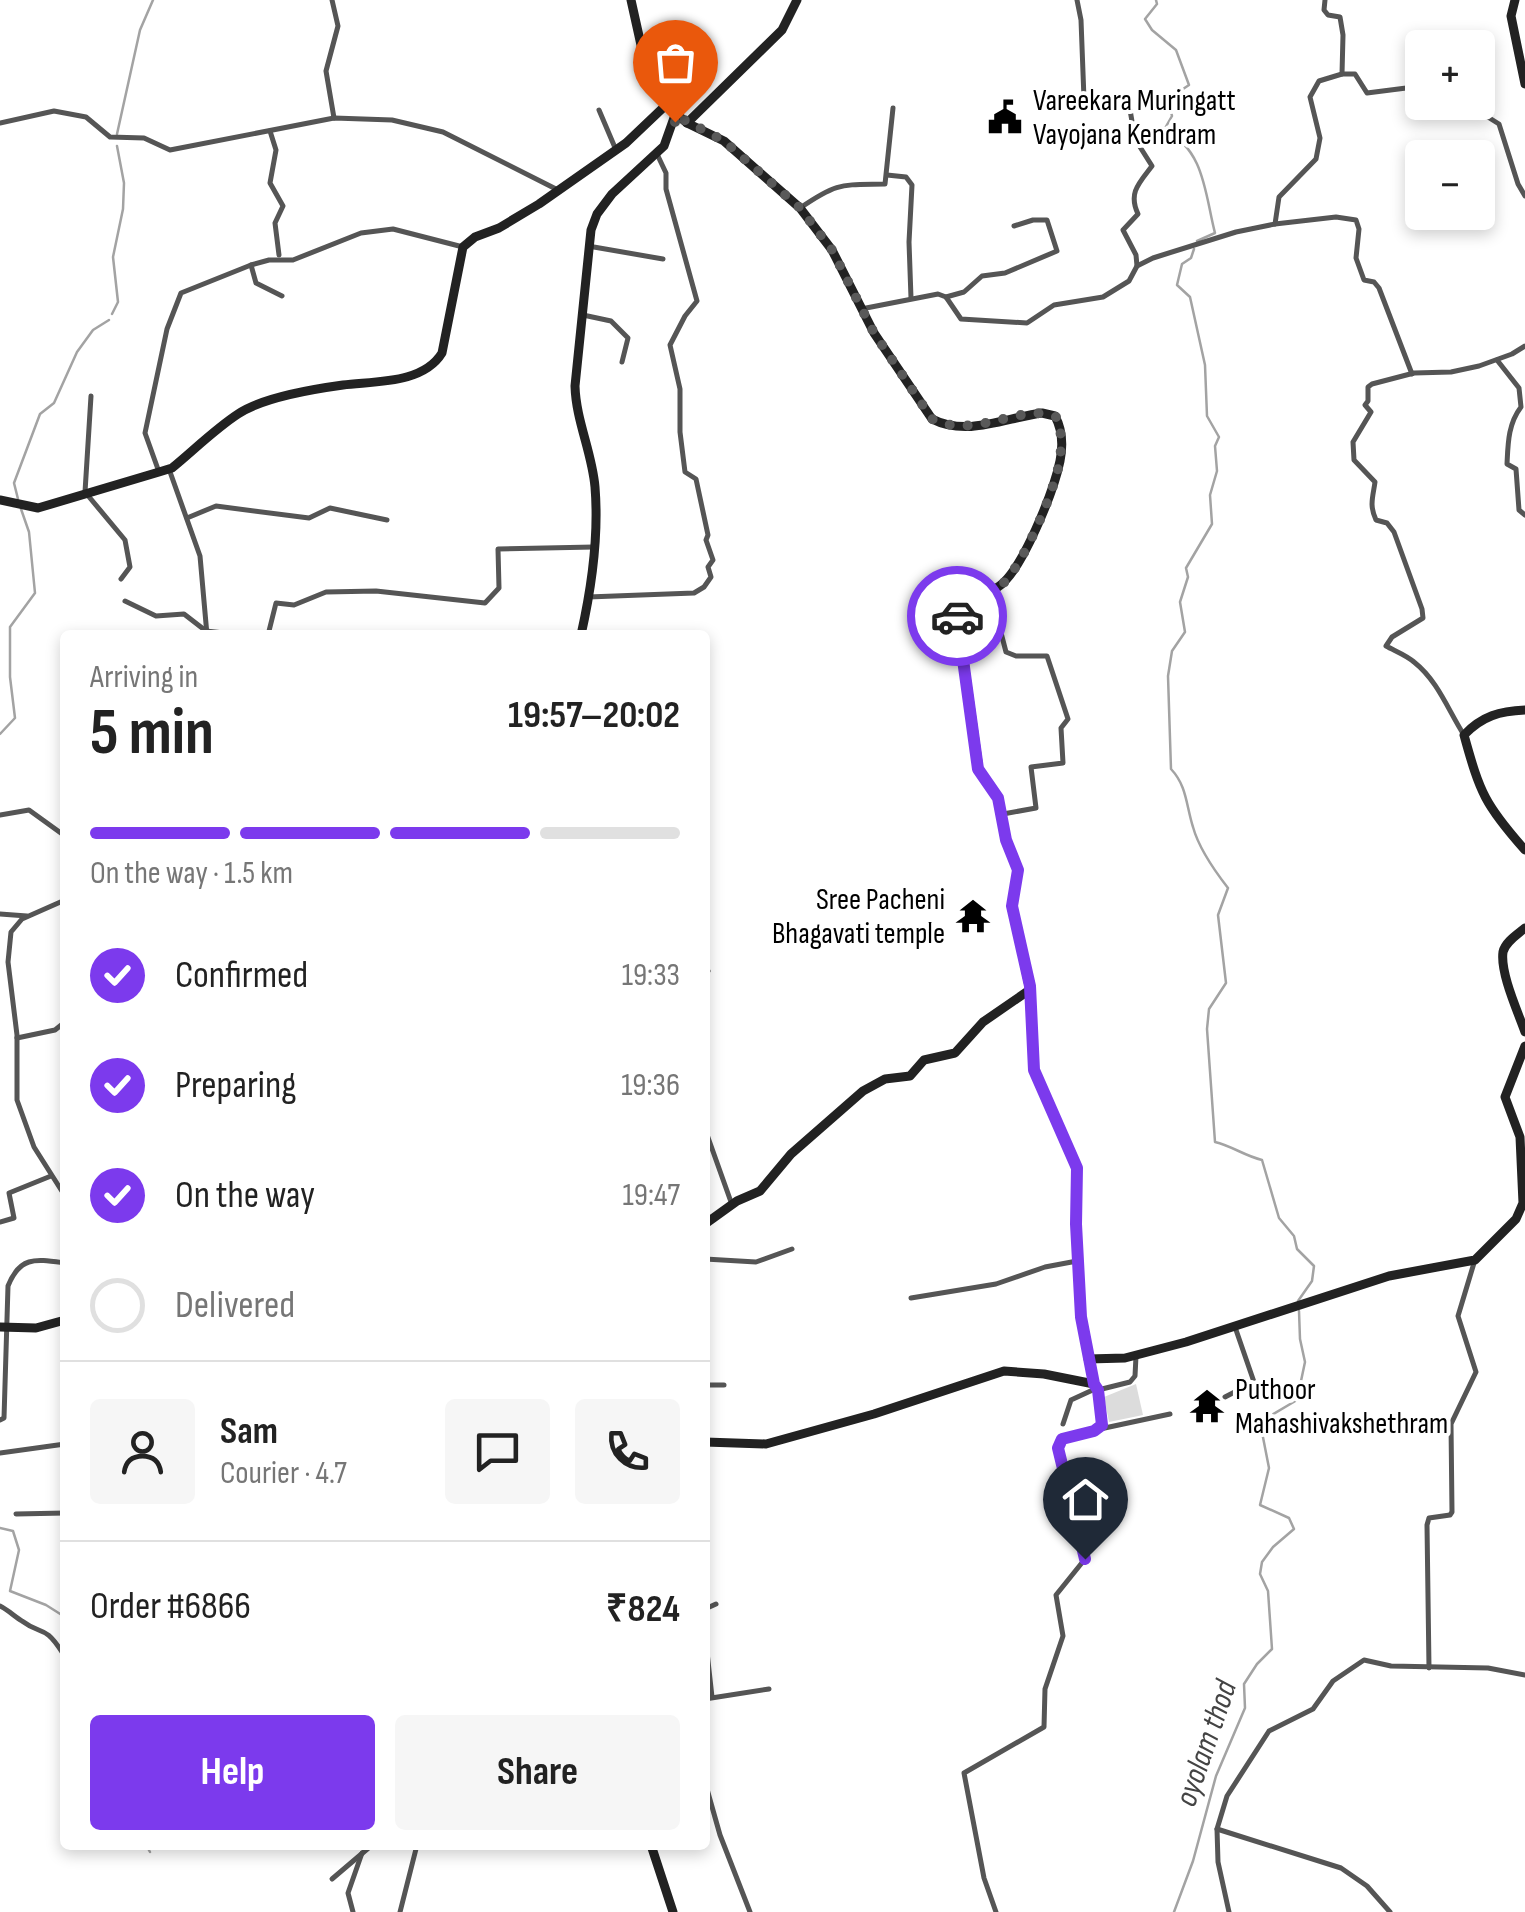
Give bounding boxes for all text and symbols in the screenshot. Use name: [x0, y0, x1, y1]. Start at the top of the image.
pin: [633, 20, 718, 123]
map controls: [1405, 30, 1495, 230]
button: +: [1405, 30, 1495, 120]
icon: bag: [648, 35, 703, 90]
place label: Vareekara Muringatt Vayojana Kendram: [1033, 83, 1236, 153]
public building icon: Vareekara Muringatt Vayojana Kendram: [986, 98, 1024, 136]
button: −: [1405, 140, 1495, 230]
courier: [907, 566, 1007, 666]
icon: car: [930, 589, 985, 644]
text: Arriving in: [90, 658, 198, 697]
text: 19:57–20:02: [508, 693, 680, 738]
text: 5 min: [90, 695, 214, 773]
text: On the way · 1.5 km: [90, 854, 293, 893]
place label: Sree Pacheni Bhagavati temple: [772, 882, 945, 952]
temple icon: Sree Pacheni Bhagavati temple: [954, 897, 992, 935]
icon: check: [90, 948, 145, 1003]
text: Confirmed: [175, 953, 308, 998]
text: 19:33: [622, 956, 680, 995]
icon: check: [90, 1058, 145, 1113]
text: Preparing: [175, 1063, 296, 1108]
text: 19:36: [621, 1066, 680, 1105]
icon: check: [90, 1168, 145, 1223]
text: On the way: [175, 1173, 315, 1218]
text: 19:47: [623, 1176, 680, 1215]
text: Delivered: [175, 1283, 295, 1328]
place label: Puthoor Mahashivakshethram: [1235, 1372, 1448, 1442]
temple icon: Puthoor Mahashivakshethram: [1188, 1387, 1226, 1425]
button: person: [90, 1399, 195, 1504]
button: chat: [445, 1399, 550, 1504]
button: phone: [575, 1399, 680, 1504]
text: Sam: [220, 1409, 278, 1454]
text: Courier · 4.7: [220, 1454, 347, 1493]
pin: [1043, 1457, 1128, 1560]
icon: home: [1058, 1472, 1113, 1527]
text: Order #6866: [90, 1584, 251, 1629]
text: ₹824: [606, 1587, 680, 1632]
water label: oyolam thod: [1167, 1675, 1246, 1811]
button: Help: [90, 1715, 375, 1830]
button: Share: [395, 1715, 680, 1830]

